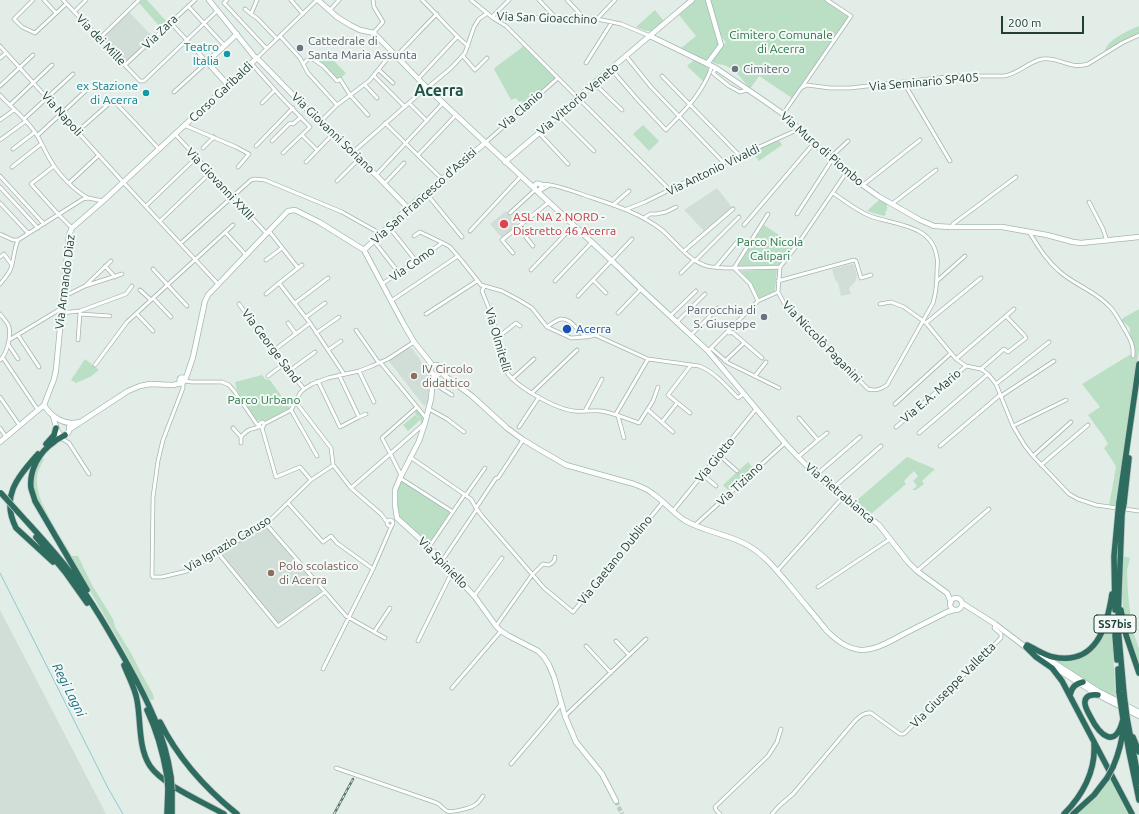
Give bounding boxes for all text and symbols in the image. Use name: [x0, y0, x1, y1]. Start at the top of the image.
scale bar: [1003, 8, 1086, 34]
street label: Via San Gioacchino: [496, 9, 598, 27]
street label: Via dei Mille: [73, 11, 129, 69]
street label: Via Zara: [139, 12, 181, 52]
text: 200 m: [1008, 16, 1041, 29]
park label: Cimitero Comunale di Acerra: [729, 28, 833, 56]
place label: Cattedrale di Santa Maria Assunta: [308, 34, 417, 62]
place label: Teatro Italia: [184, 40, 219, 68]
marker: Cattedrale di Santa Maria Assunta: [295, 43, 305, 53]
marker: Teatro Italia: [222, 49, 232, 59]
street label: Corso Garibaldi: [186, 59, 256, 125]
street label: Via Vittorio Veneto: [534, 60, 622, 138]
place label: Cimitero: [743, 62, 789, 76]
marker: Cimitero: [730, 64, 740, 74]
street label: Via Seminario SP405: [869, 70, 979, 94]
place label: ex Stazione di Acerra: [76, 79, 138, 107]
district label: Acerra: [414, 81, 464, 101]
street label: Via Clanio: [496, 87, 546, 133]
marker: ex Stazione di Acerra: [141, 88, 151, 98]
street label: Via Napoli: [38, 89, 86, 139]
street label: Via Giovanni Soriano: [288, 90, 378, 176]
street label: Via Muro di Piombo: [777, 109, 867, 189]
street label: Via Antonio Vivaldi: [664, 141, 762, 199]
street label: Via Giovanni XXIII: [183, 145, 257, 223]
street label: Via San Francesco d'Assisi: [368, 145, 480, 247]
place label: ASL NA 2 NORD - Distretto 46 Acerra: [513, 210, 616, 238]
marker: ASL NA 2 NORD - Distretto 46 Acerra: [498, 218, 510, 230]
street label: Via Armando Diaz: [52, 234, 78, 330]
park label: Parco Nicola Calipari: [737, 235, 803, 263]
street label: Via Como: [387, 243, 437, 285]
street label: Via Niccolò Paganini: [779, 298, 865, 386]
place label: Parrocchia di S. Giuseppe: [687, 303, 756, 331]
street label: Via George Sand: [239, 306, 303, 386]
street label: Via Olmitelli: [482, 306, 514, 374]
marker: Parrocchia di S. Giuseppe: [759, 312, 769, 322]
place label: Acerra: [576, 322, 611, 336]
marker: Acerra: [561, 323, 573, 335]
place label: IV Circolo didattico: [422, 362, 473, 390]
street label: Via E.A. Mario: [898, 366, 964, 426]
marker: IV Circolo didattico: [409, 371, 419, 381]
park label: Parco Urbano: [228, 393, 300, 407]
street label: Via Giotto: [692, 434, 738, 486]
street label: Via Tiziano: [714, 459, 766, 509]
street label: Via Pietrabianca: [802, 460, 878, 526]
street label: Via Ignazio Caruso: [182, 513, 274, 575]
street label: Via Gaetano Dublino: [575, 513, 655, 607]
street label: Via Spiniello: [415, 534, 471, 592]
place label: Polo scolastico di Acerra: [279, 559, 358, 587]
marker: Polo scolastico di Acerra: [266, 568, 276, 578]
road number: SS7bis: [1094, 615, 1136, 633]
street label: Via Giuseppe Valletta: [907, 639, 999, 731]
water label: Regi Lagni: [49, 661, 89, 719]

